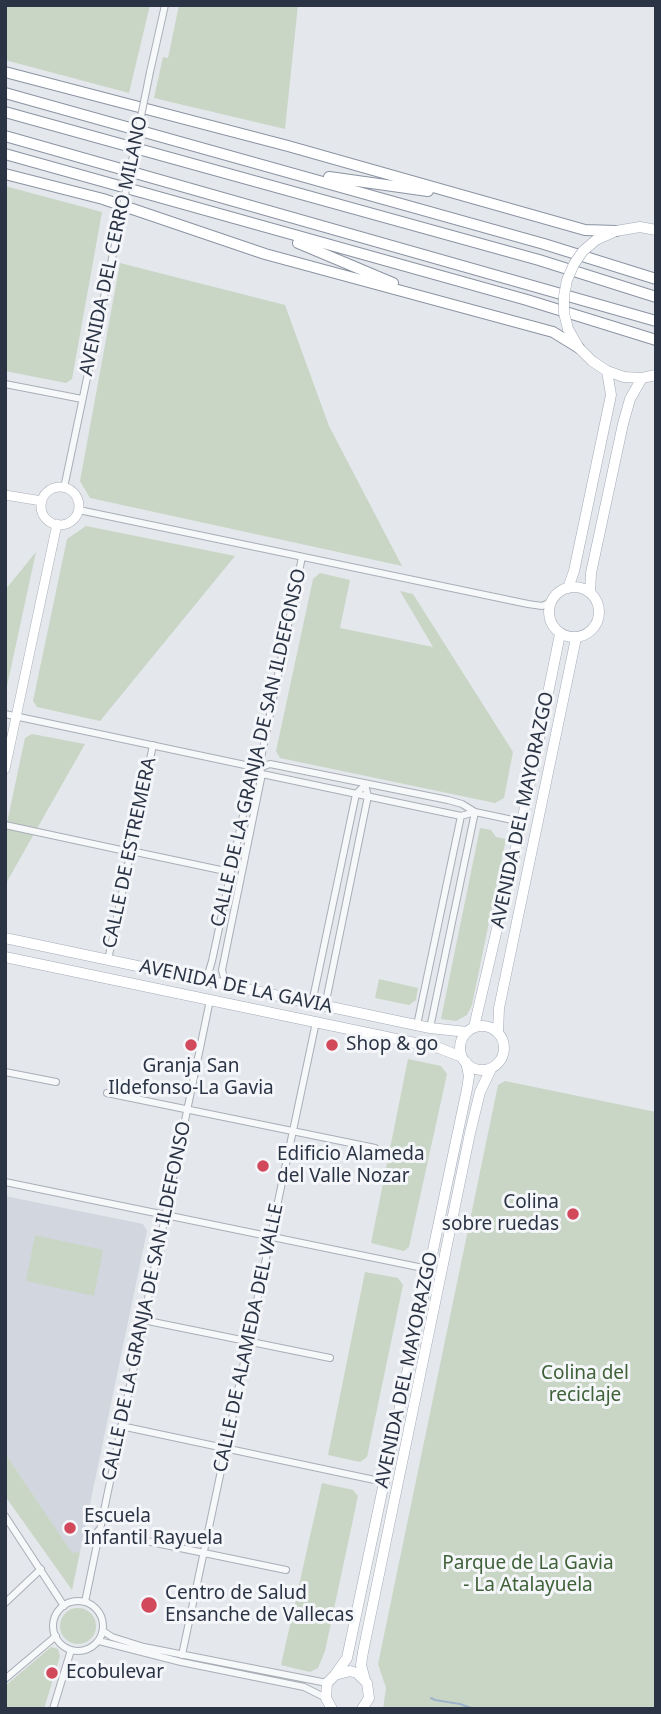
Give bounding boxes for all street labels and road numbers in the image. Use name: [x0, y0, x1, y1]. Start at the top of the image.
street label: AVENIDA DEL CERRO MILANO: [75, 114, 153, 378]
street label: CALLE DE LA GRANJA DE SAN ILDEFONSO: [207, 567, 311, 929]
street label: AVENIDA DEL MAYORAZGO: [487, 690, 559, 930]
street label: CALLE DE ESTREMERA: [99, 755, 161, 951]
street label: AVENIDA DE LA GAVIA: [138, 955, 334, 1019]
street label: CALLE DE LA GRANJA DE SAN ILDEFONSO: [98, 1119, 196, 1483]
street label: CALLE DE ALAMEDA DEL VALLE: [209, 1202, 289, 1474]
street label: AVENIDA DEL MAYORAZGO: [371, 1250, 443, 1490]

